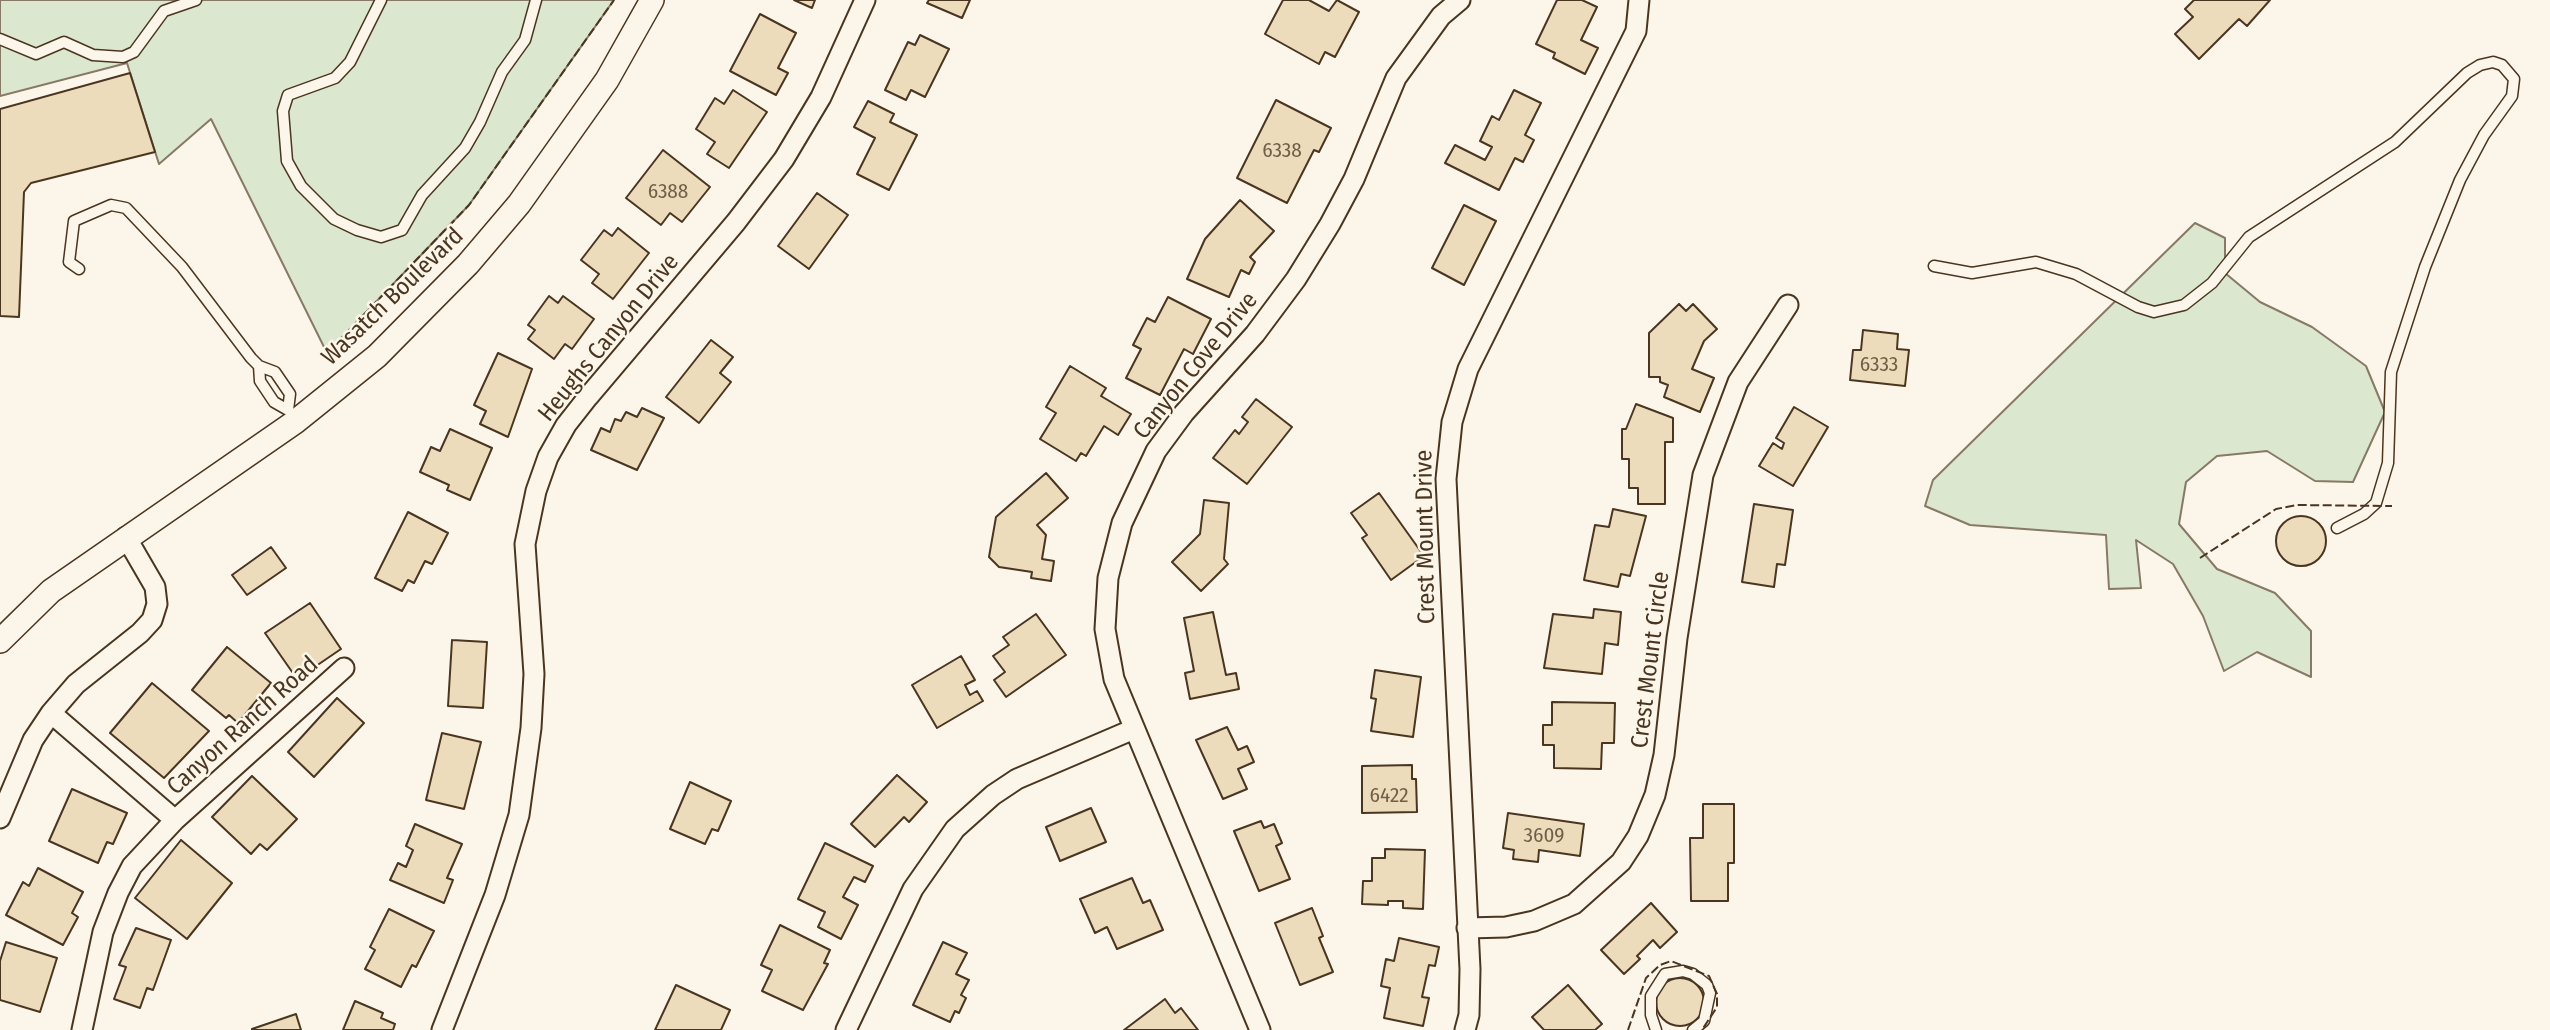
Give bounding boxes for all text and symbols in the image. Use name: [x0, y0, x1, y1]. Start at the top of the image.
house number: 6338: [1262, 138, 1302, 164]
house number: 6388: [648, 179, 688, 205]
street label: Wasatch Boulevard: [316, 222, 470, 372]
street label: Heughs Canyon Drive: [533, 248, 685, 428]
street label: Canyon Cove Drive: [1128, 287, 1264, 445]
house number: 6333: [1860, 352, 1898, 378]
street label: Crest Mount Drive: [1410, 450, 1442, 624]
street label: Crest Mount Circle: [1626, 570, 1676, 750]
street label: Canyon Ranch Road: [162, 651, 324, 801]
house number: 6422: [1370, 783, 1408, 809]
house number: 3609: [1524, 823, 1564, 849]

